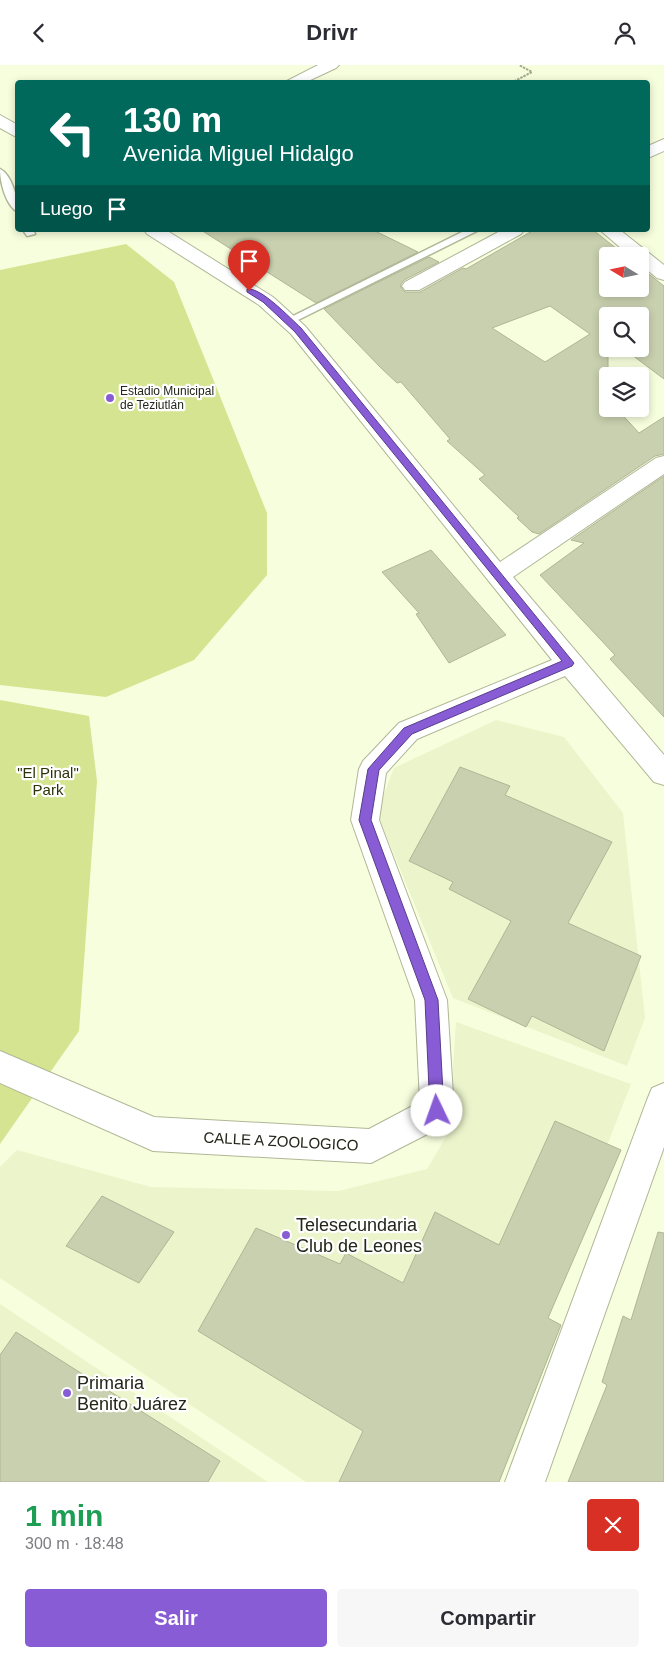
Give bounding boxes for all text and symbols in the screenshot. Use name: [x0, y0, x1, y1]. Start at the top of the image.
icon: back: [25, 19, 53, 47]
icon: person: [611, 19, 639, 47]
text: Drivr: [306, 20, 358, 45]
icon: left: [40, 100, 105, 165]
text: 130 m: [123, 100, 222, 139]
text: Avenida Miguel Hidalgo: [123, 141, 354, 166]
icon: arrive: [103, 195, 131, 223]
text: Luego: [40, 198, 93, 219]
pin: [228, 240, 270, 291]
icon: arrive: [235, 247, 263, 275]
north arrow: [599, 247, 649, 297]
map controls: [599, 247, 649, 417]
button: search: [599, 307, 649, 357]
button: layers: [599, 367, 649, 417]
place label: Estadio Municipal de Teziutlán: [120, 384, 214, 412]
marker: Estadio Municipal de Teziutlán: [104, 392, 116, 404]
park label: "El Pinal" Park: [17, 764, 79, 798]
position arrow: [410, 1084, 462, 1136]
street label: CALLE A ZOOLOGICO: [203, 1128, 359, 1154]
place label: Telesecundaria Club de Leones: [296, 1215, 422, 1256]
marker: Telesecundaria Club de Leones: [280, 1229, 292, 1241]
place label: Primaria Benito Juárez: [77, 1373, 187, 1414]
marker: Primaria Benito Juárez: [61, 1387, 73, 1399]
text: 1 min: [25, 1499, 103, 1532]
button: close: [587, 1499, 639, 1551]
text: 300 m · 18:48: [25, 1535, 124, 1552]
button: Salir: [25, 1589, 327, 1647]
button: Compartir: [337, 1589, 639, 1647]

